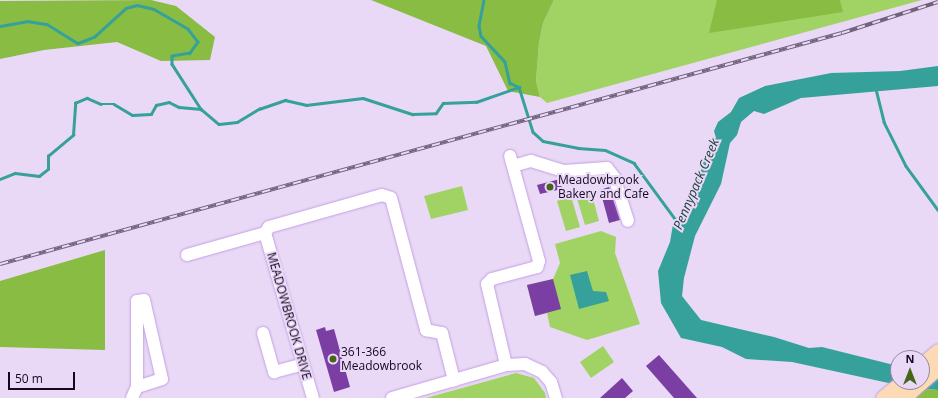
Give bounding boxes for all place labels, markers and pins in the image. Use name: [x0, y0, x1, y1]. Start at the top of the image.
place label: Meadowbrook Bakery and Cafe: [558, 173, 649, 201]
marker: Meadowbrook Bakery and Cafe: [545, 182, 555, 192]
place label: 361-366 Meadowbrook: [341, 345, 422, 373]
marker: 361-366 Meadowbrook: [328, 354, 338, 364]

